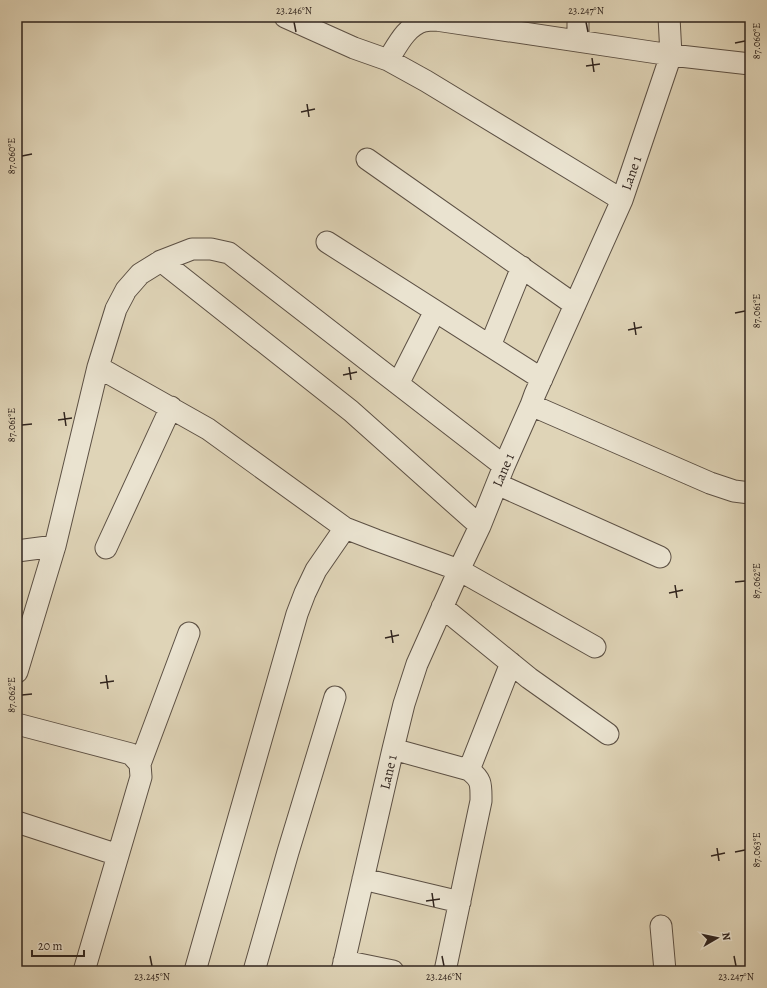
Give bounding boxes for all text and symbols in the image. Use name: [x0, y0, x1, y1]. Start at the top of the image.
text: 23.246°N: [276, 4, 312, 17]
text: 23.247°N: [568, 4, 604, 17]
text: 87.060°E: [750, 23, 763, 59]
text: 87.060°E: [5, 138, 18, 174]
street label: Lane 1: [617, 153, 646, 193]
text: 87.061°E: [750, 294, 763, 328]
text: 87.061°E: [5, 408, 18, 442]
street label: Lane 1: [488, 450, 519, 490]
text: 87.062°E: [750, 563, 763, 599]
text: 87.062°E: [5, 677, 18, 713]
street label: Lane 1: [375, 753, 402, 791]
text: 87.063°E: [750, 832, 763, 868]
north arrow: [697, 918, 737, 958]
text: N: [718, 931, 734, 942]
scale bar: [32, 932, 84, 958]
text: 20 m: [38, 938, 62, 954]
text: 23.245°N: [134, 970, 170, 983]
text: 23.246°N: [426, 970, 462, 983]
text: 23.247°N: [718, 970, 754, 983]

